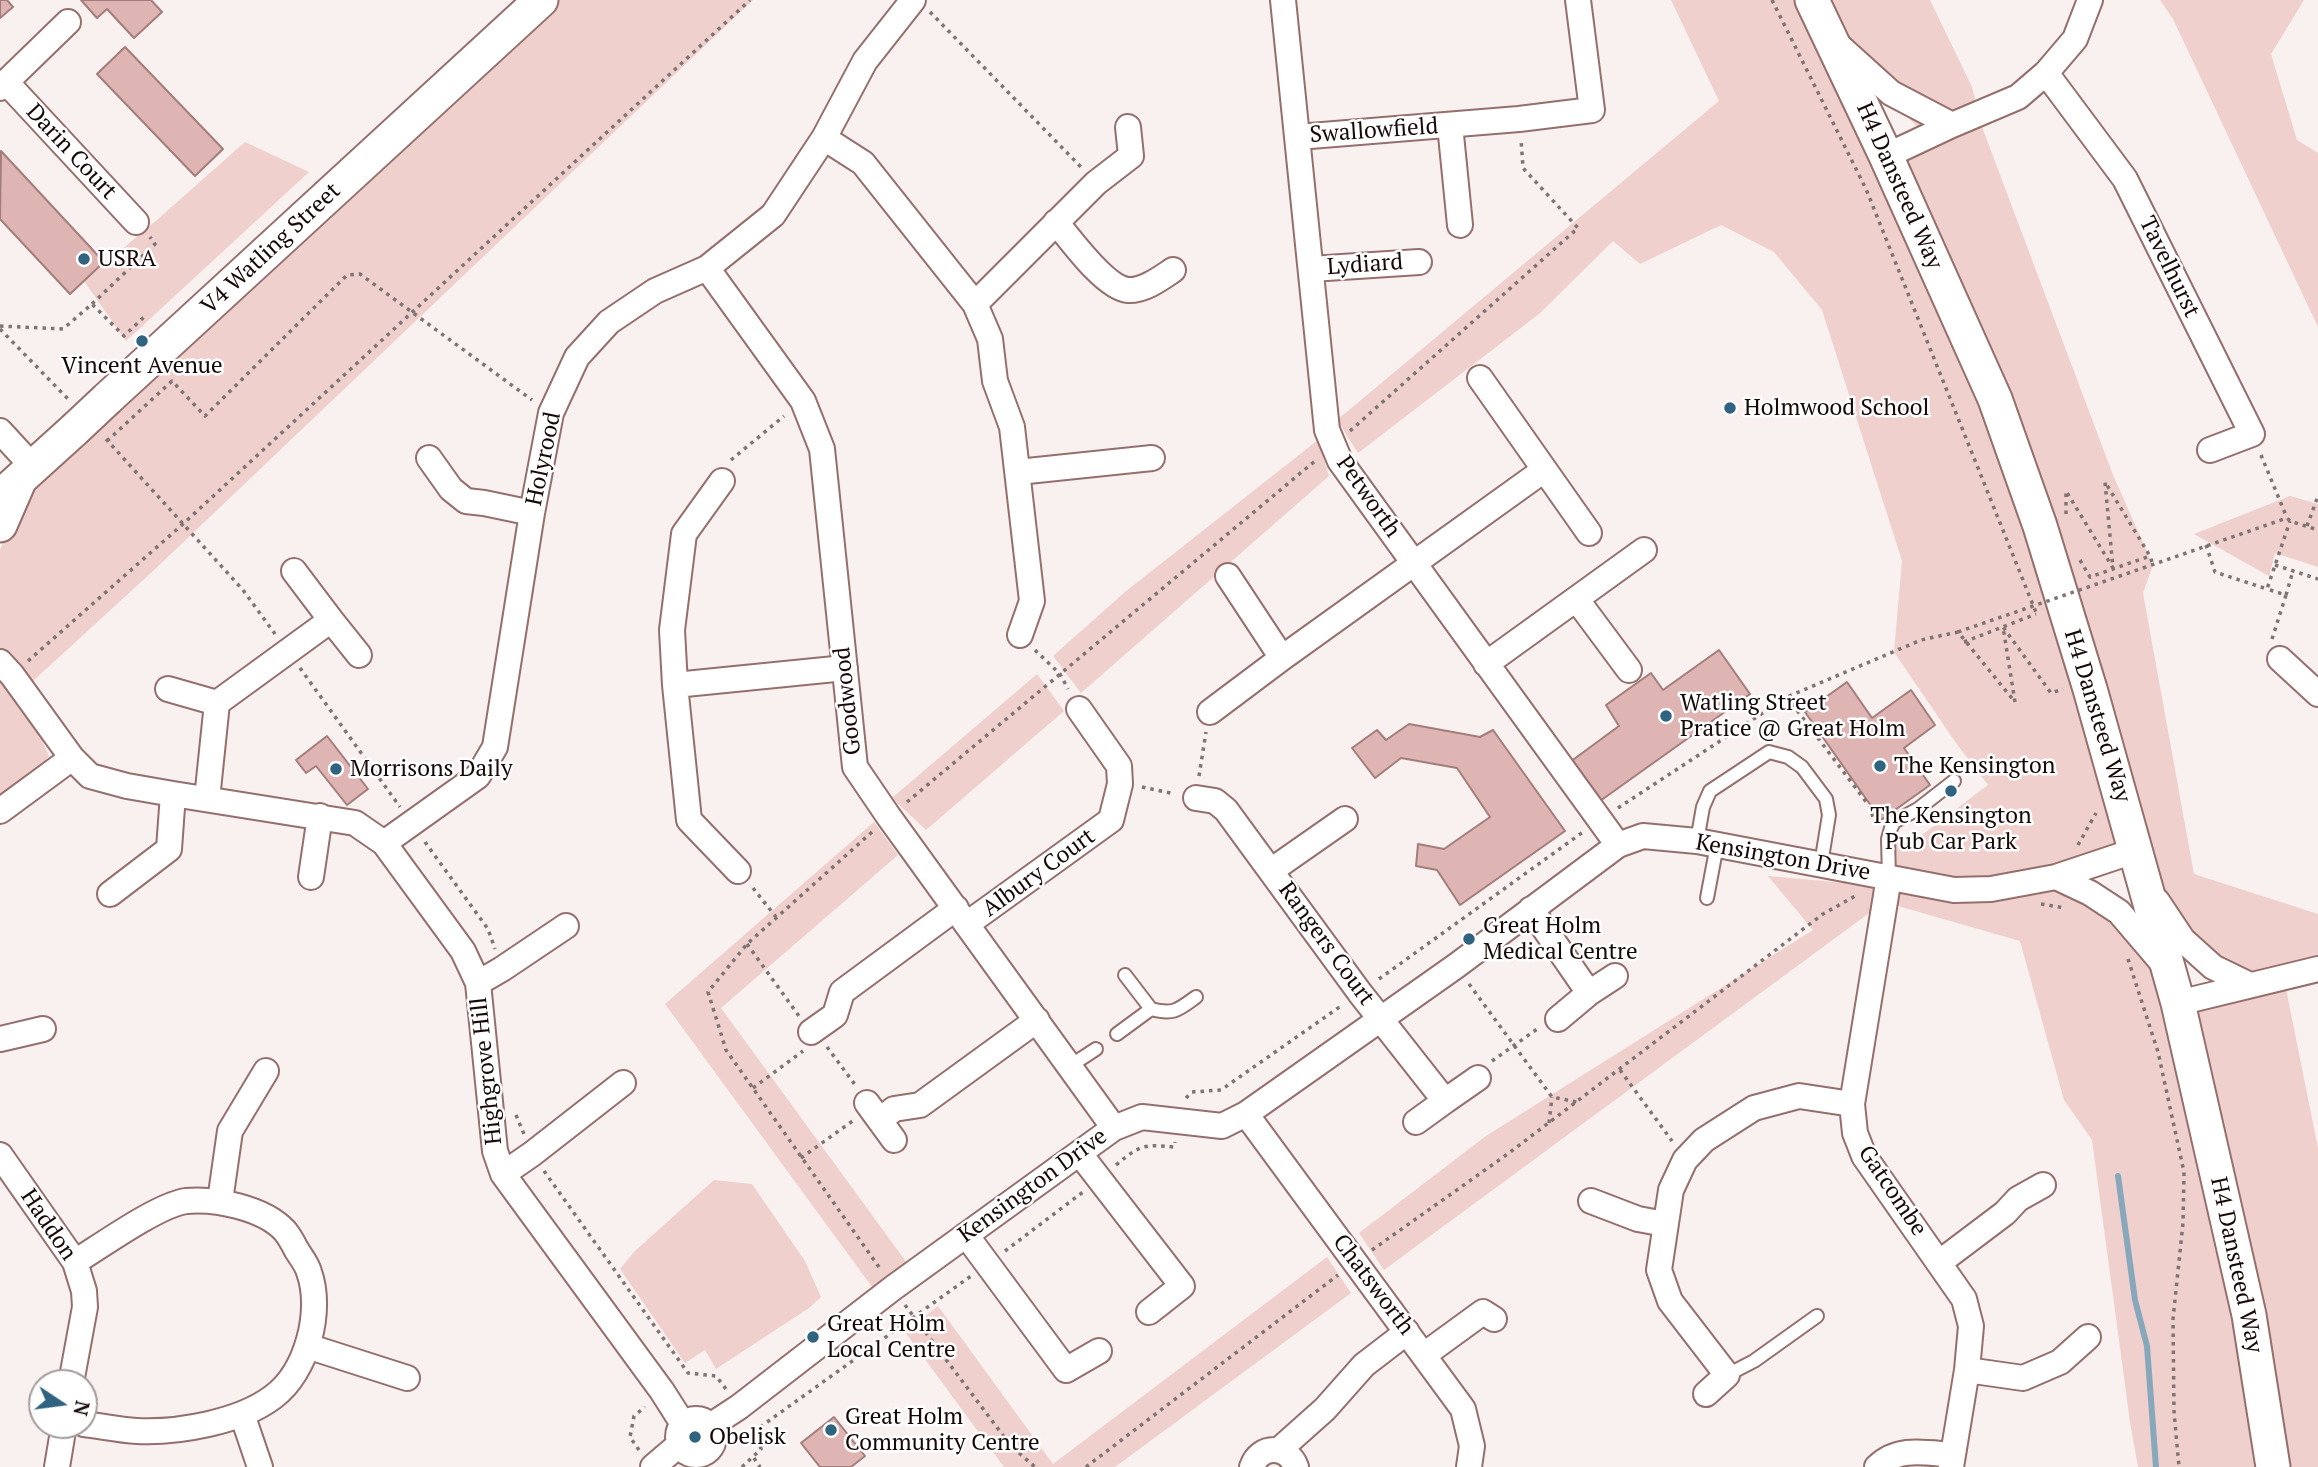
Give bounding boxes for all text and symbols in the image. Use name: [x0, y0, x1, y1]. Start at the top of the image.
street label: H4 Dansteed Way: [1850, 98, 1948, 274]
street label: Darin Court: [20, 99, 122, 205]
street label: Swallowfield: [1309, 113, 1439, 149]
street label: V4 Watling Street: [196, 177, 346, 321]
street label: Tavelhurst: [2133, 212, 2205, 322]
place label: USRA: [98, 245, 156, 273]
street label: Lydiard: [1326, 249, 1404, 281]
marker: USRA: [76, 251, 92, 267]
marker: Vincent Avenue: [134, 333, 150, 349]
place label: Vincent Avenue: [61, 352, 223, 380]
place label: Holmwood School: [1744, 394, 1929, 422]
marker: Holmwood School: [1722, 400, 1738, 416]
street label: Holyrood: [521, 410, 567, 508]
street label: Petworth: [1330, 451, 1406, 543]
street label: H4 Dansteed Way: [2058, 626, 2136, 806]
street label: Goodwood: [829, 646, 867, 756]
place label: Watling Street Pratice @ Great Holm: [1680, 689, 1905, 743]
marker: Watling Street Pratice @ Great Holm: [1658, 708, 1674, 724]
place label: The Kensington: [1894, 752, 2055, 780]
place label: Morrisons Daily: [350, 755, 512, 783]
marker: The Kensington: [1872, 758, 1888, 774]
marker: Morrisons Daily: [328, 761, 344, 777]
marker: The Kensington Pub Car Park: [1943, 783, 1959, 799]
place label: The Kensington Pub Car Park: [1870, 802, 2032, 856]
street label: Albury Court: [977, 823, 1101, 923]
street label: Kensington Drive: [1693, 829, 1873, 887]
street label: Rangers Court: [1272, 877, 1380, 1011]
place label: Great Holm Medical Centre: [1483, 912, 1637, 966]
marker: Great Holm Medical Centre: [1461, 931, 1477, 947]
street label: Highgrove Hill: [466, 996, 508, 1146]
street label: Kensington Drive: [953, 1123, 1113, 1249]
street label: Gatcombe: [1852, 1141, 1932, 1241]
street label: H4 Dansteed Way: [2204, 1174, 2268, 1356]
street label: Haddon: [14, 1184, 82, 1266]
street label: Chatsworth: [1326, 1229, 1420, 1341]
place label: Great Holm Local Centre: [827, 1310, 956, 1364]
marker: Great Holm Local Centre: [805, 1329, 821, 1345]
north arrow: [28, 1369, 98, 1439]
text: N: [68, 1399, 96, 1418]
place label: Great Holm Community Centre: [845, 1403, 1040, 1457]
marker: Great Holm Community Centre: [823, 1422, 839, 1438]
place label: Obelisk: [709, 1423, 786, 1451]
marker: Obelisk: [687, 1429, 703, 1445]

